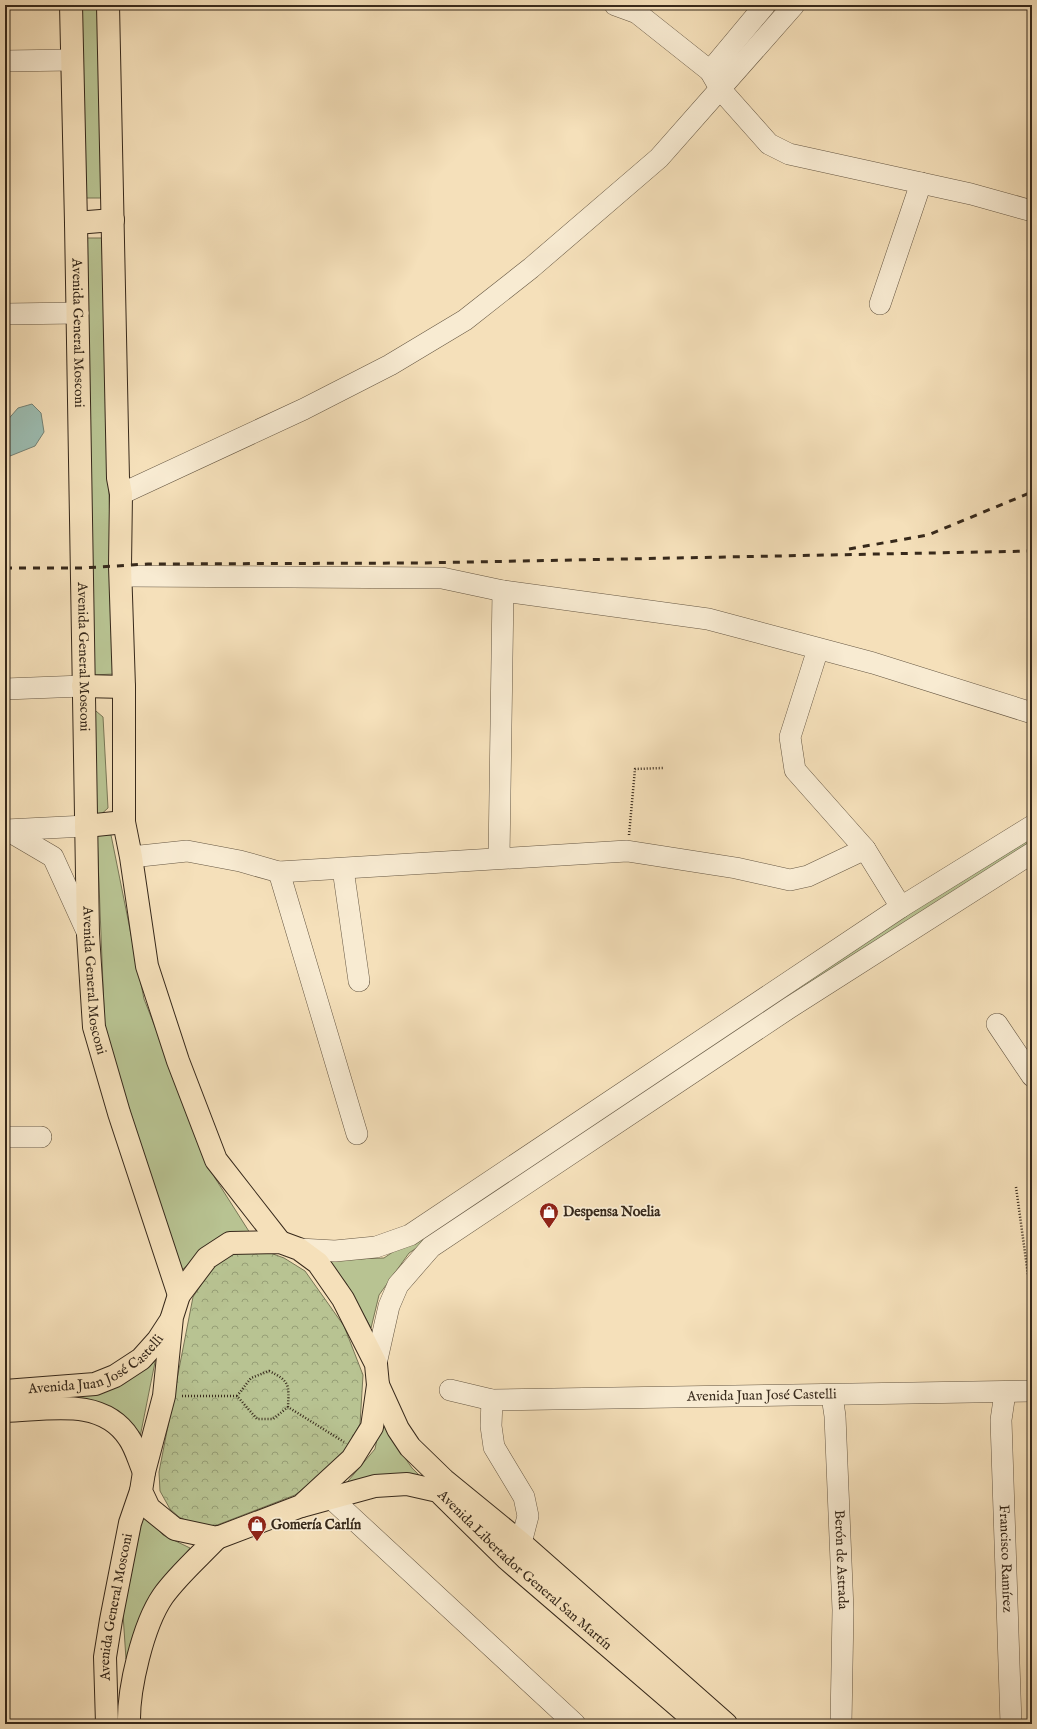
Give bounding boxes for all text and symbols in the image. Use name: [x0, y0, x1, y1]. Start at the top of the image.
street label: Avenida General Mosconi: [68, 257, 88, 408]
street label: Avenida General Mosconi: [73, 581, 94, 732]
street label: Avenida General Mosconi: [79, 905, 111, 1057]
shop icon: Despensa Noelia: [538, 1201, 560, 1229]
place label: Despensa Noelia: [563, 1203, 661, 1221]
street label: Avenida Juan José Castelli: [26, 1331, 168, 1398]
street label: Avenida Juan José Castelli: [686, 1385, 837, 1406]
street label: Avenida Libertador General San Martín: [433, 1486, 616, 1655]
street label: Francisco Ramírez: [995, 1504, 1016, 1613]
street label: Berón de Astrada: [830, 1509, 852, 1611]
shop icon: Gomería Carlín: [246, 1514, 268, 1542]
place label: Gomería Carlín: [271, 1516, 362, 1534]
street label: Avenida General Mosconi: [96, 1532, 137, 1682]

